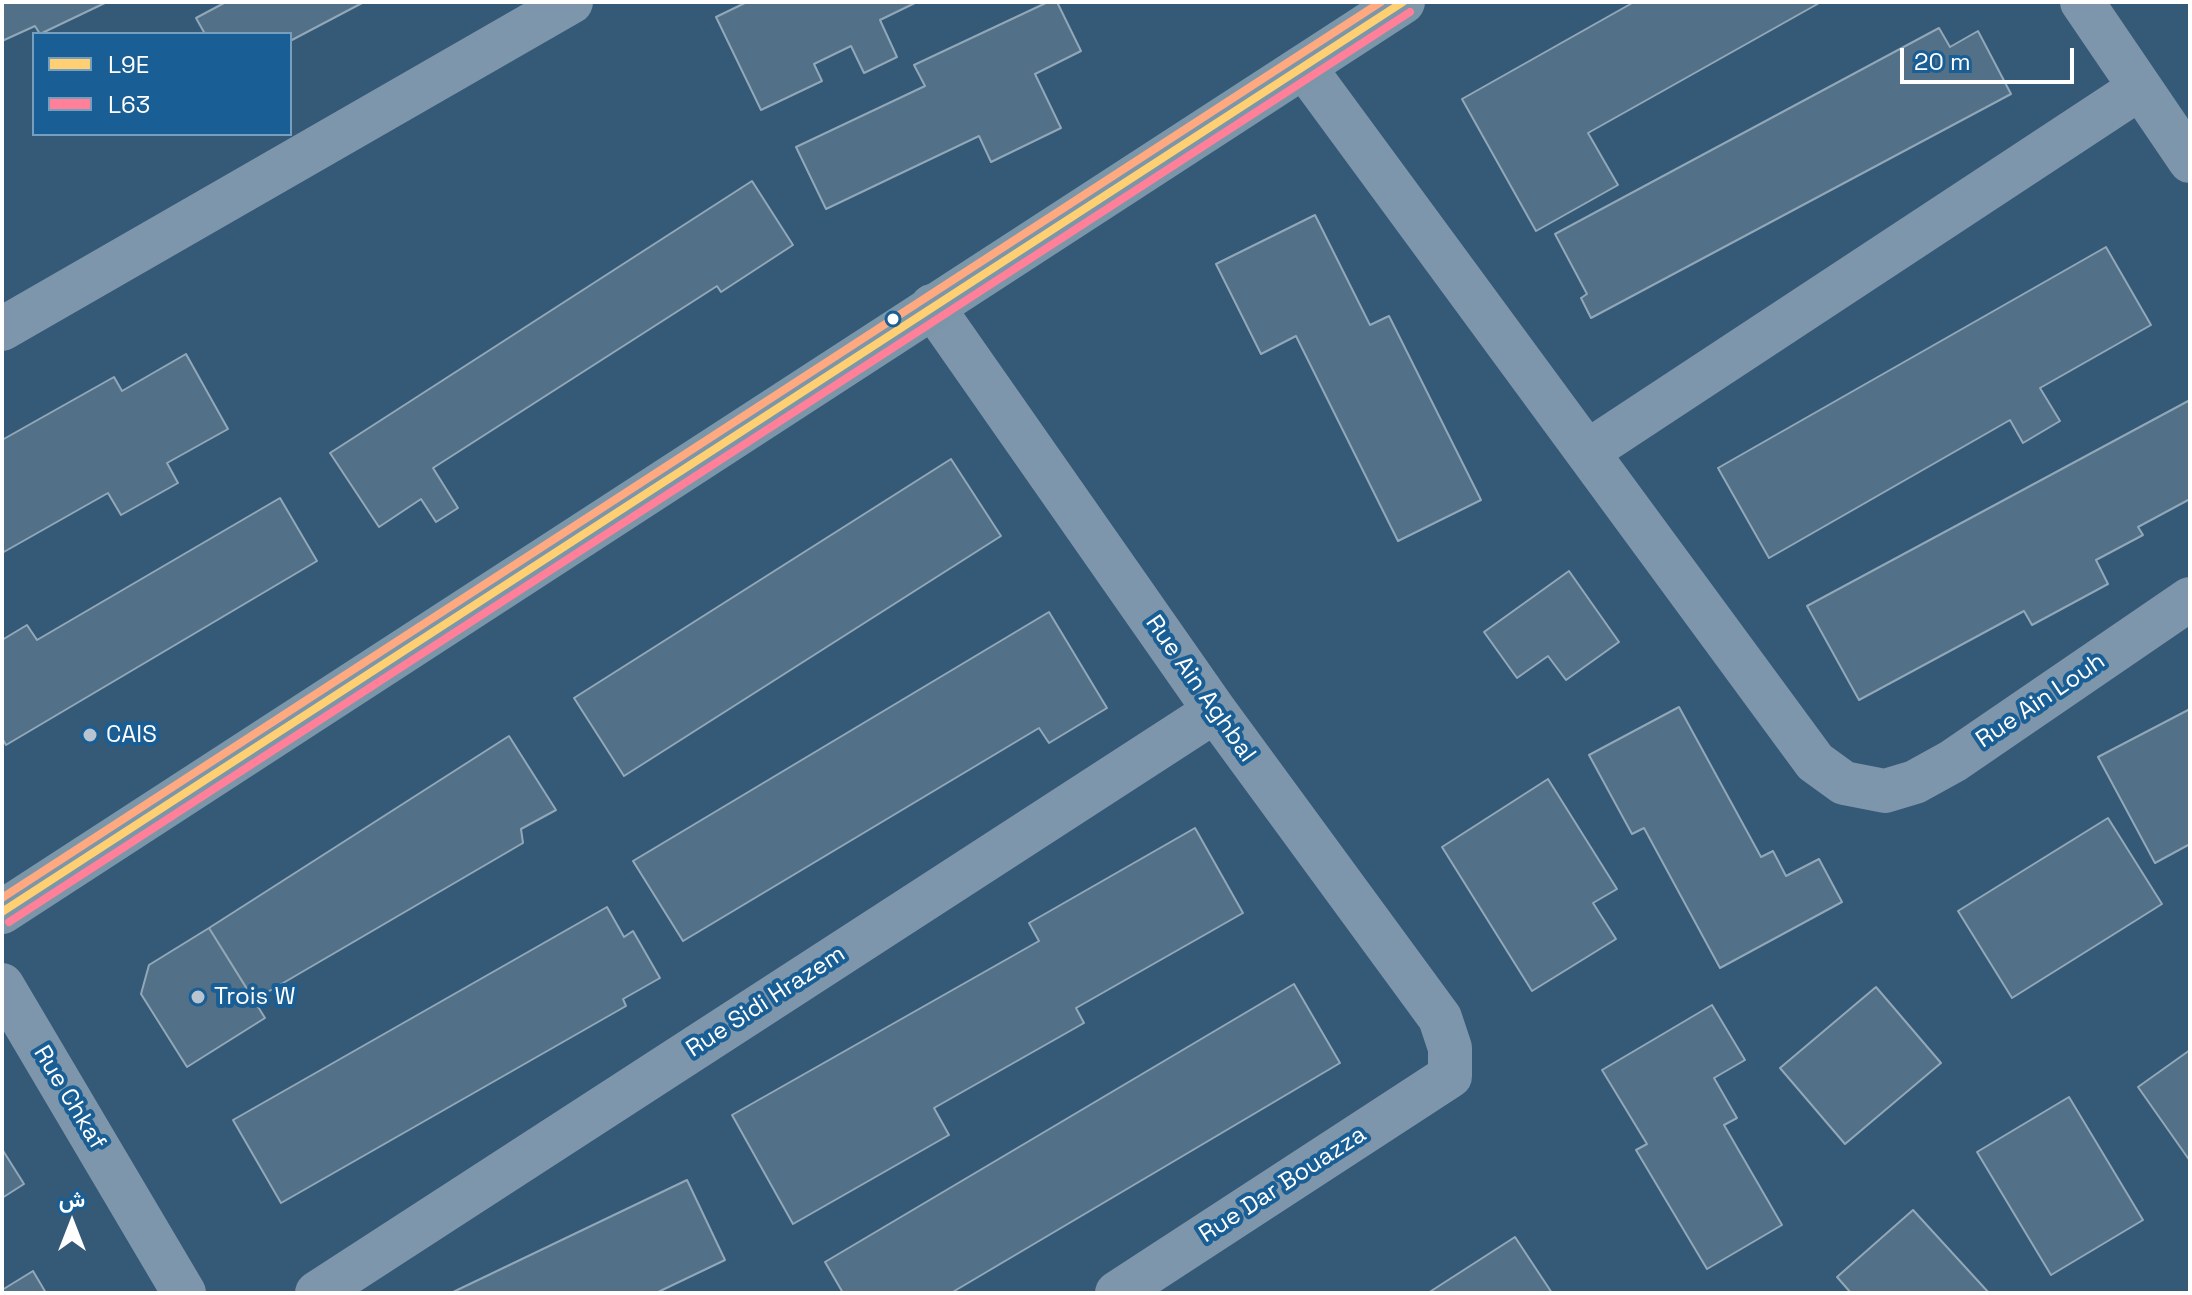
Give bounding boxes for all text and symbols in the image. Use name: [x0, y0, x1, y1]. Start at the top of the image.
legend: [32, 32, 292, 136]
scale bar: [1904, 32, 2078, 82]
text: 20 m: [1914, 46, 1971, 77]
text: L9E: [108, 49, 149, 80]
text: L63: [108, 89, 150, 120]
unlabelled marker: [885, 311, 901, 327]
street label: Rue Ain Aghbal: [1139, 610, 1261, 768]
street label: Rue Ain Louh: [1971, 647, 2111, 755]
place label: CAIS: [106, 721, 157, 749]
marker: CAIS: [81, 726, 99, 744]
street label: Rue Sidi Hrazem: [681, 940, 851, 1064]
place label: Trois W: [214, 983, 295, 1011]
marker: Trois W: [189, 988, 207, 1006]
street label: Rue Chkaf: [27, 1041, 111, 1155]
street label: Rue Dar Bouazza: [1194, 1120, 1372, 1250]
north arrow: [32, 1183, 112, 1263]
text: ش: [59, 1185, 85, 1213]

